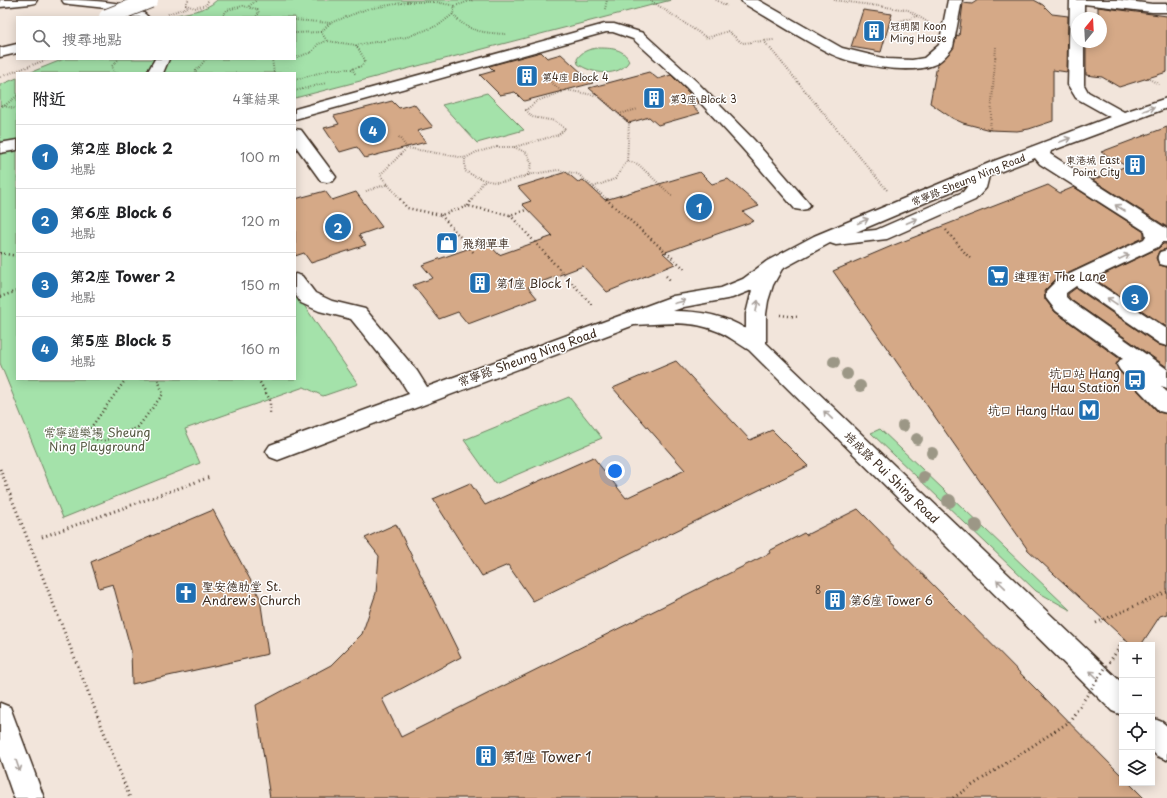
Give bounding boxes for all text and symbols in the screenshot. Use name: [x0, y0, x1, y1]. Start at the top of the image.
north arrow: [1071, 12, 1107, 48]
search box: [16, 16, 296, 60]
building icon: 冠明閣 Koon Ming House: [861, 18, 887, 44]
place label: 冠明閣 Koon Ming House: [890, 18, 947, 45]
icon: search: [30, 27, 52, 49]
text: 搜尋地點: [62, 27, 122, 50]
building icon: 第4座 Block 4: [514, 63, 540, 89]
place label: 第4座 Block 4: [542, 69, 609, 84]
text: 附近: [32, 85, 66, 111]
building icon: 第3座 Block 3: [641, 85, 667, 111]
text: 4筆結果: [232, 89, 280, 108]
place label: 第3座 Block 3: [670, 91, 737, 106]
one-way arrow: [1143, 105, 1156, 112]
pin: 4: [360, 115, 386, 145]
text: 第2座 Block 2: [70, 136, 173, 159]
one-way arrow: [1059, 136, 1071, 144]
text: 1: [42, 147, 48, 166]
text: 100 m: [240, 147, 280, 166]
street label: 常寧路 Sheung Ning Road: [908, 149, 1028, 209]
place label: 東港城 East Point City: [1066, 152, 1120, 179]
building icon: 東港城 East Point City: [1122, 152, 1148, 178]
text: 地點: [70, 159, 96, 178]
pin: 1: [686, 192, 712, 222]
text: 第6座 Block 6: [70, 200, 172, 223]
one-way arrow: [1115, 204, 1126, 212]
text: 2: [40, 211, 50, 230]
text: 120 m: [241, 211, 280, 230]
pin: 2: [325, 212, 351, 242]
one-way arrow: [906, 216, 918, 224]
one-way arrow: [856, 217, 868, 225]
text: 地點: [70, 223, 96, 242]
shop icon: 飛翔單車: [434, 230, 460, 256]
place label: 飛翔單車: [462, 234, 510, 252]
one-way arrow: [1117, 252, 1129, 260]
supermarket icon: 連理街 The Lane: [985, 263, 1011, 289]
text: 第2座 Tower 2: [70, 264, 175, 287]
place label: 連理街 The Lane: [1014, 267, 1106, 285]
building icon: 第1座 Block 1: [467, 270, 493, 296]
place label: 第1座 Block 1: [496, 274, 571, 292]
text: 3: [41, 275, 49, 294]
text: 150 m: [241, 275, 280, 294]
pin: 3: [1122, 283, 1148, 313]
text: 地點: [70, 287, 96, 306]
one-way arrow: [673, 297, 686, 305]
one-way arrow: [1106, 297, 1117, 305]
one-way arrow: [753, 300, 761, 313]
street label: 常寧路 Sheung Ning Road: [455, 323, 599, 391]
text: 第5座 Block 5: [70, 328, 171, 351]
text: 4: [41, 339, 49, 358]
text: 160 m: [241, 339, 280, 358]
text: 地點: [70, 351, 96, 370]
place label: 坑口站 Hang Hau Station: [1049, 364, 1120, 396]
bus stop icon: 坑口站 Hang Hau Station: [1122, 367, 1148, 393]
metro station icon: 坑口 Hang Hau: [1076, 397, 1102, 423]
place label: 坑口 Hang Hau: [988, 401, 1074, 419]
one-way arrow: [823, 410, 833, 420]
park label: 常寧遊樂場 Sheung Ning Playground: [44, 423, 151, 455]
street label: 培成路 Pui Shing Road: [840, 427, 944, 527]
your location: [605, 461, 625, 481]
place label: 聖安德肋堂 St. Andrew's Church: [202, 577, 301, 609]
one-way arrow: [996, 579, 1006, 589]
church icon: 聖安德肋堂 St. Andrew's Church: [173, 580, 199, 606]
house number: 8: [815, 582, 821, 597]
building icon: 第6座 Tower 6: [822, 587, 848, 613]
place label: 第6座 Tower 6: [850, 591, 933, 609]
map controls: [1119, 642, 1155, 786]
button: +: [1119, 642, 1155, 678]
one-way arrow: [1089, 670, 1099, 680]
button: −: [1119, 678, 1155, 714]
button: locate: [1119, 714, 1155, 750]
building icon: 第1座 Tower 1: [473, 743, 499, 769]
place label: 第1座 Tower 1: [502, 746, 592, 767]
button: layers: [1119, 750, 1155, 786]
one-way arrow: [14, 760, 22, 772]

